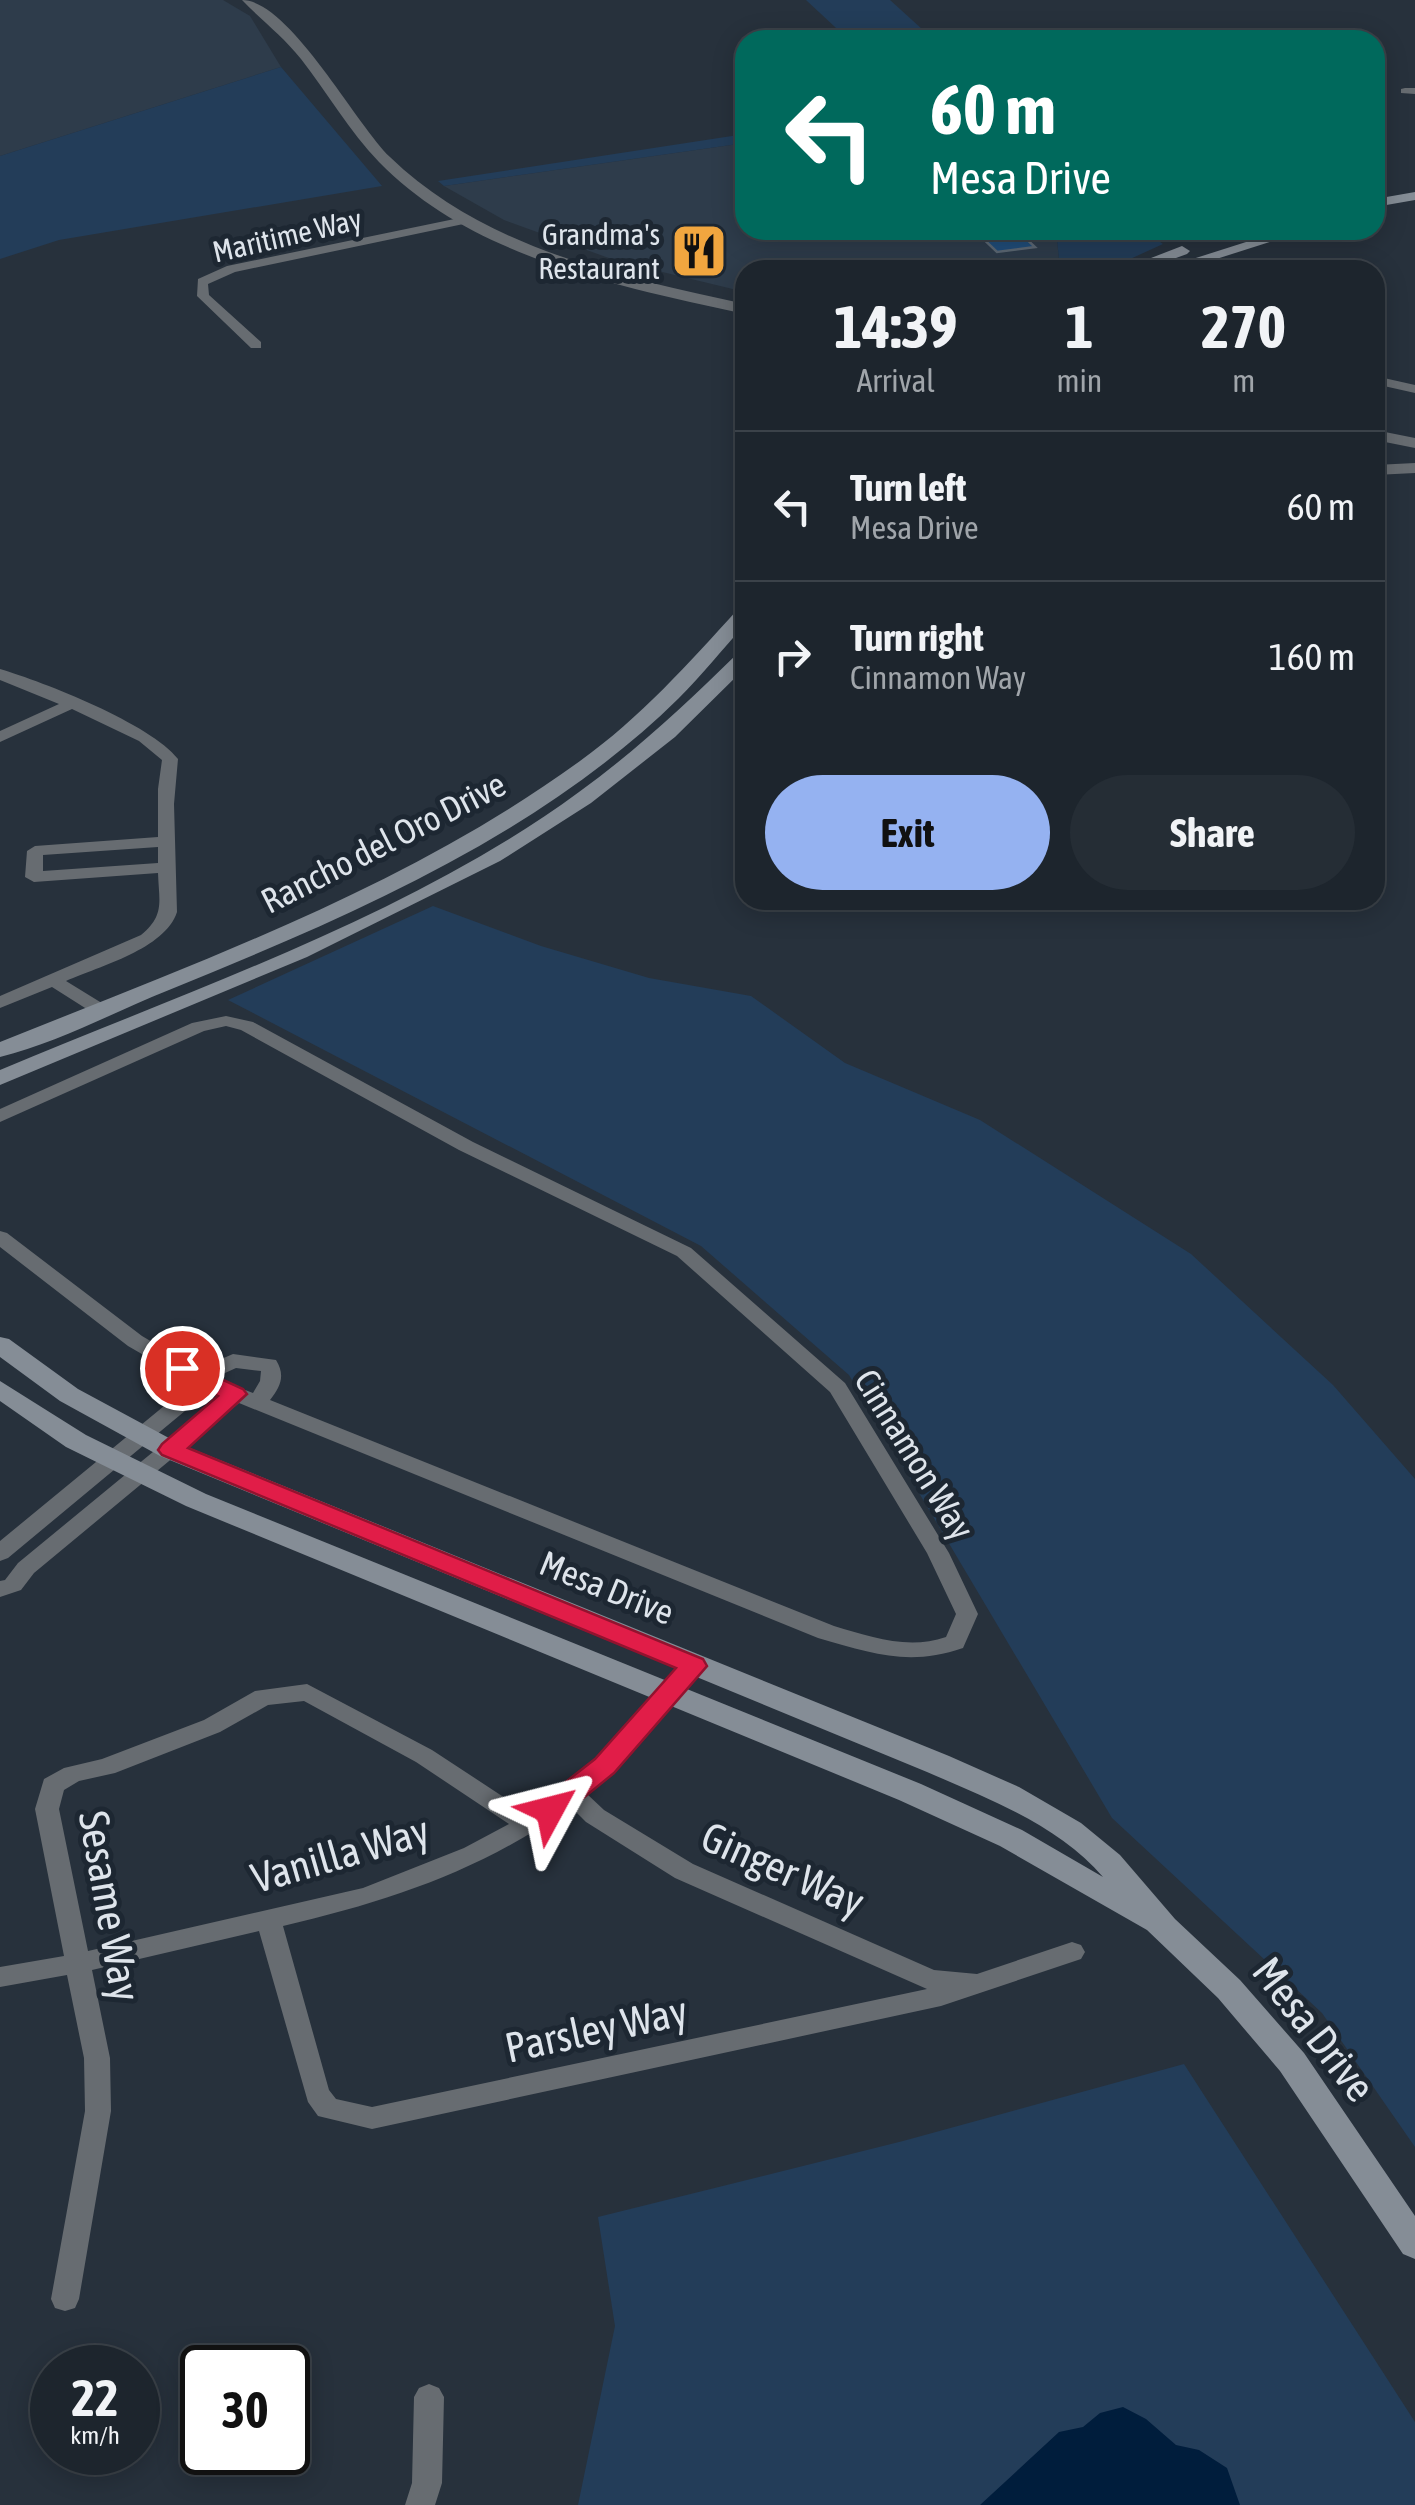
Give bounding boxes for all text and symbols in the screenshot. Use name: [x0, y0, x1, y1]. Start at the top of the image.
text: 60 m: [930, 69, 1056, 149]
icon: left: [765, 70, 895, 200]
text: Mesa Drive: [930, 152, 1111, 204]
street label: Maritime Way: [209, 201, 365, 269]
place label: Grandma's Restaurant: [538, 217, 660, 285]
restaurant icon: Grandma's Restaurant: [669, 221, 729, 281]
text: 14:39: [834, 292, 957, 361]
text: 1: [1065, 292, 1094, 361]
text: 270: [1201, 292, 1286, 361]
text: Arrival: [857, 362, 935, 399]
text: min: [1056, 362, 1102, 399]
text: m: [1232, 362, 1255, 399]
text: Turn left: [850, 466, 966, 509]
icon: left: [765, 479, 820, 534]
text: 60 m: [1287, 485, 1355, 528]
text: Mesa Drive: [850, 509, 979, 546]
text: Turn right: [850, 616, 984, 659]
icon: right: [765, 629, 820, 684]
text: 160 m: [1269, 635, 1355, 678]
text: Cinnamon Way: [850, 659, 1026, 696]
street label: Rancho del Oro Drive: [254, 763, 512, 921]
button: Exit: [765, 775, 1050, 890]
button: Share: [1070, 775, 1355, 890]
pin: [140, 1326, 225, 1411]
icon: arrive: [155, 1341, 210, 1396]
street label: Cinnamon Way: [847, 1362, 983, 1546]
street label: Mesa Drive: [534, 1542, 680, 1632]
position arrow: [498, 1758, 602, 1862]
street label: Vanilla Way: [246, 1806, 434, 1902]
street label: Sesame Way: [70, 1807, 150, 2005]
street label: Ginger Way: [694, 1812, 872, 1926]
street label: Mesa Drive: [1243, 1948, 1385, 2110]
street label: Parsley Way: [501, 1986, 691, 2072]
speed limit sign: 30: [180, 2345, 310, 2475]
text: 22: [71, 2369, 118, 2427]
text: km/h: [70, 2421, 120, 2449]

